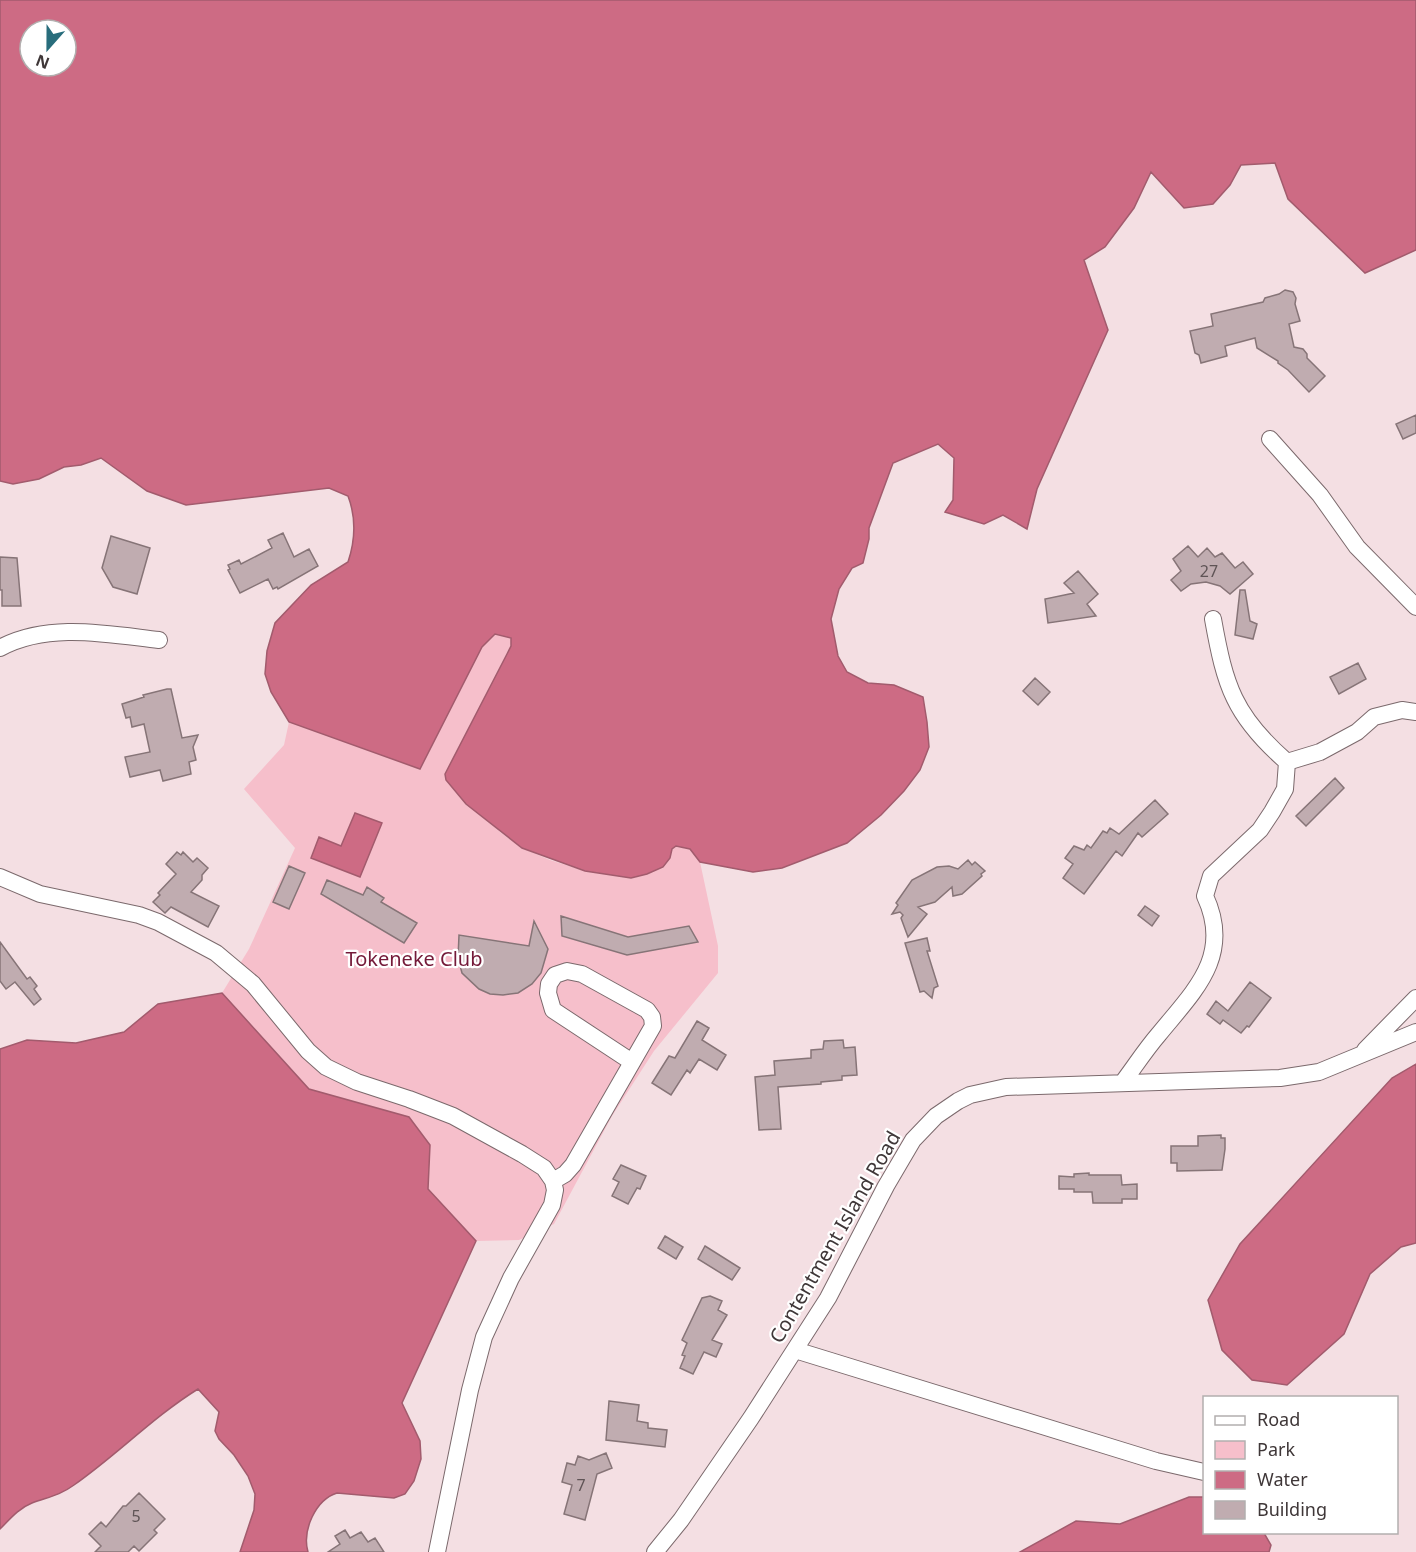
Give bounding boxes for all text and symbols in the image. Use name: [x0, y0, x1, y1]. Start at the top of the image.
north arrow: [18, 18, 78, 78]
text: N: [33, 49, 53, 75]
house number: 27: [1200, 560, 1218, 582]
park label: Tokeneke Club: [345, 945, 483, 972]
street label: Contentment Island Road: [763, 1126, 906, 1348]
legend: [1203, 1396, 1398, 1534]
text: Road: [1257, 1407, 1300, 1431]
text: Park: [1257, 1437, 1295, 1461]
text: Water: [1257, 1467, 1308, 1491]
house number: 7: [576, 1474, 586, 1496]
text: Building: [1257, 1497, 1327, 1521]
house number: 5: [131, 1505, 141, 1527]

